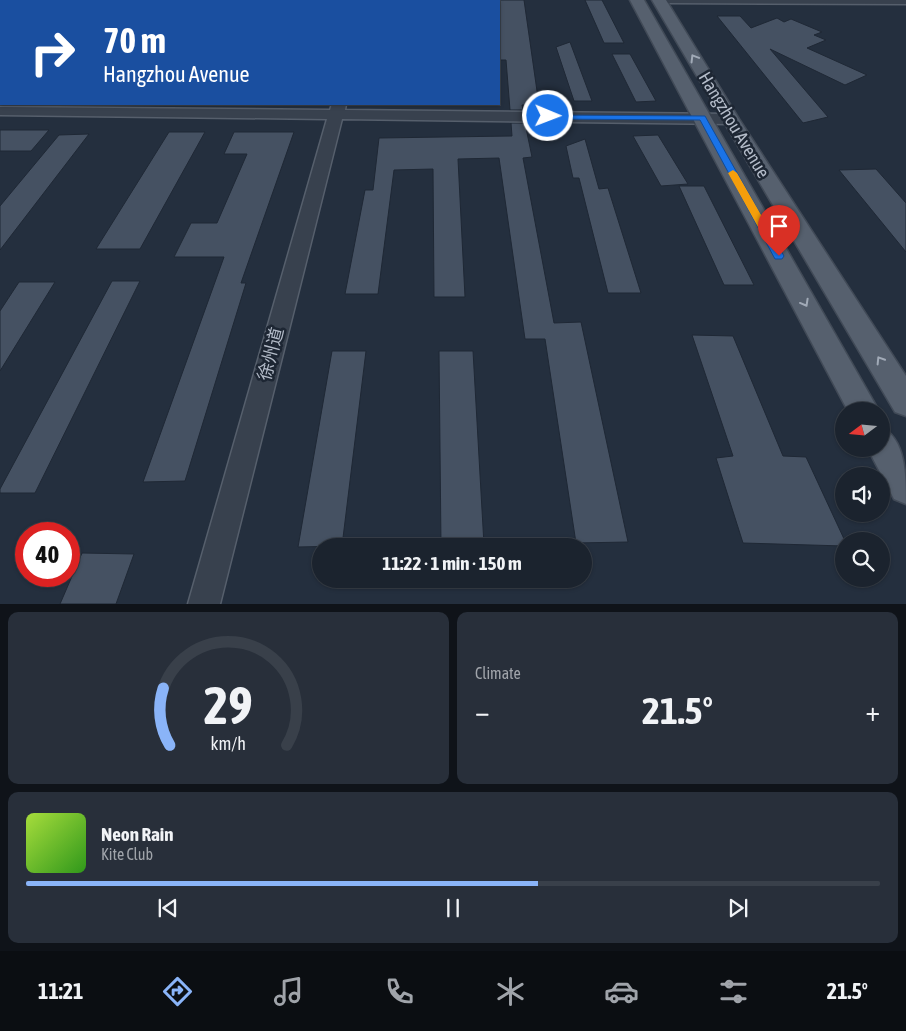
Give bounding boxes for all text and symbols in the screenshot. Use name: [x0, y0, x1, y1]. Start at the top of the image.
icon: right: [20, 20, 85, 85]
text: 70 m: [103, 20, 166, 60]
one-way arrow: [690, 55, 700, 64]
text: Hangzhou Avenue: [103, 61, 250, 87]
street label: Hangzhou Avenue: [695, 68, 774, 182]
position arrow: [521, 89, 573, 141]
pin: [758, 205, 800, 256]
icon: arrive: [765, 212, 793, 240]
one-way arrow: [798, 298, 808, 307]
street label: 徐州道: [253, 325, 288, 383]
one-way arrow: [877, 357, 887, 366]
north arrow: [835, 402, 890, 458]
map controls: [835, 402, 890, 587]
button: sound: [835, 467, 890, 522]
speed limit sign: 40: [15, 522, 80, 587]
button: search: [835, 532, 890, 587]
text: 11:22 · 1 min · 150 m: [382, 552, 522, 574]
text: Climate: [475, 664, 521, 682]
text: 29: [204, 675, 253, 735]
text: 21.5°: [642, 689, 713, 732]
text: −: [475, 695, 490, 727]
text: +: [865, 695, 880, 727]
text: km/h: [211, 733, 246, 754]
text: Neon Rain: [101, 823, 173, 845]
text: Kite Club: [101, 845, 153, 863]
icon: previous: [154, 894, 182, 922]
icon: pause: [439, 894, 467, 922]
icon: next: [724, 894, 752, 922]
icon: directions: [160, 974, 195, 1009]
icon: music: [271, 974, 306, 1009]
icon: phone: [382, 974, 417, 1009]
icon: climate: [493, 974, 528, 1009]
icon: car: [604, 974, 639, 1009]
icon: filters: [716, 974, 751, 1009]
text: 11:21: [38, 978, 83, 1004]
text: 21.5°: [827, 978, 868, 1004]

